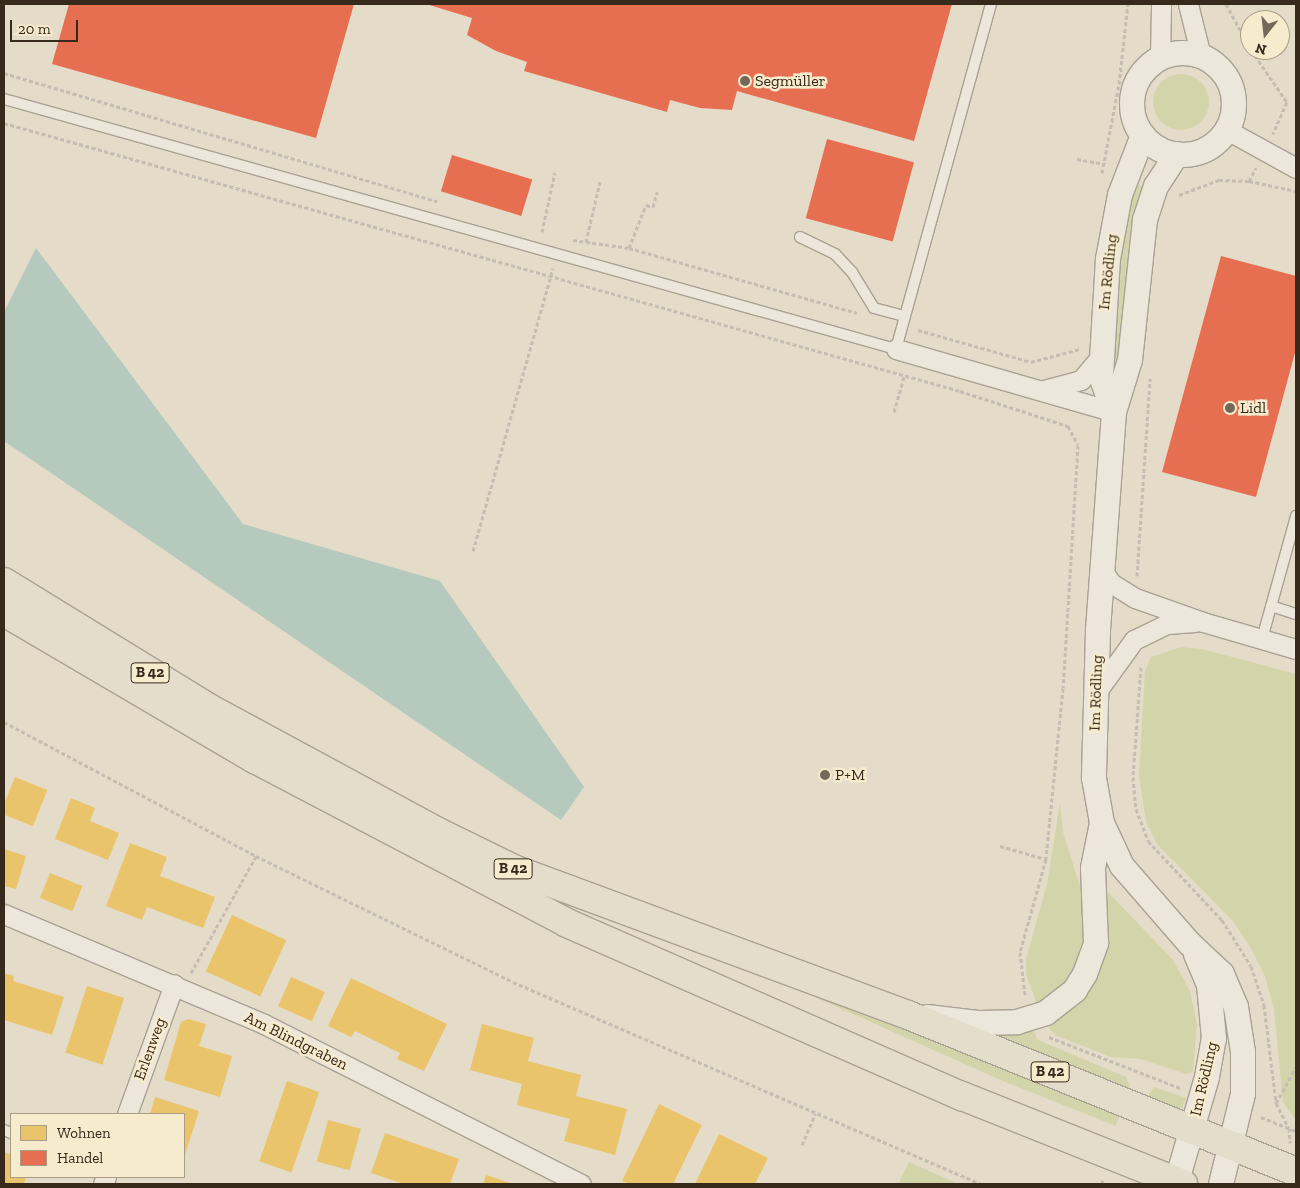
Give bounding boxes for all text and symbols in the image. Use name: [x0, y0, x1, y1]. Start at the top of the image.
scale bar: [12, 10, 80, 42]
north arrow: [1240, 10, 1290, 60]
text: 20 m: [18, 20, 51, 38]
text: N: [1254, 39, 1268, 59]
place label: Segmüller: [755, 71, 825, 91]
marker: Segmüller: [739, 75, 751, 87]
street label: Im Rödling: [1094, 233, 1122, 311]
place label: Lidl: [1240, 398, 1266, 418]
marker: Lidl: [1224, 402, 1236, 414]
street label: Im Rödling: [1085, 655, 1107, 731]
road number: B 42: [130, 660, 170, 686]
place label: P+M: [835, 765, 865, 785]
marker: P+M: [819, 769, 831, 781]
road number: B 42: [493, 856, 533, 882]
street label: Am Blindgraben: [241, 1008, 351, 1074]
street label: Erlenweg: [130, 1015, 170, 1083]
street label: Im Rödling: [1186, 1040, 1222, 1118]
road number: B 42: [1030, 1060, 1070, 1084]
legend: [10, 1113, 185, 1178]
text: Wohnen: [57, 1124, 111, 1142]
text: Handel: [57, 1149, 103, 1167]

